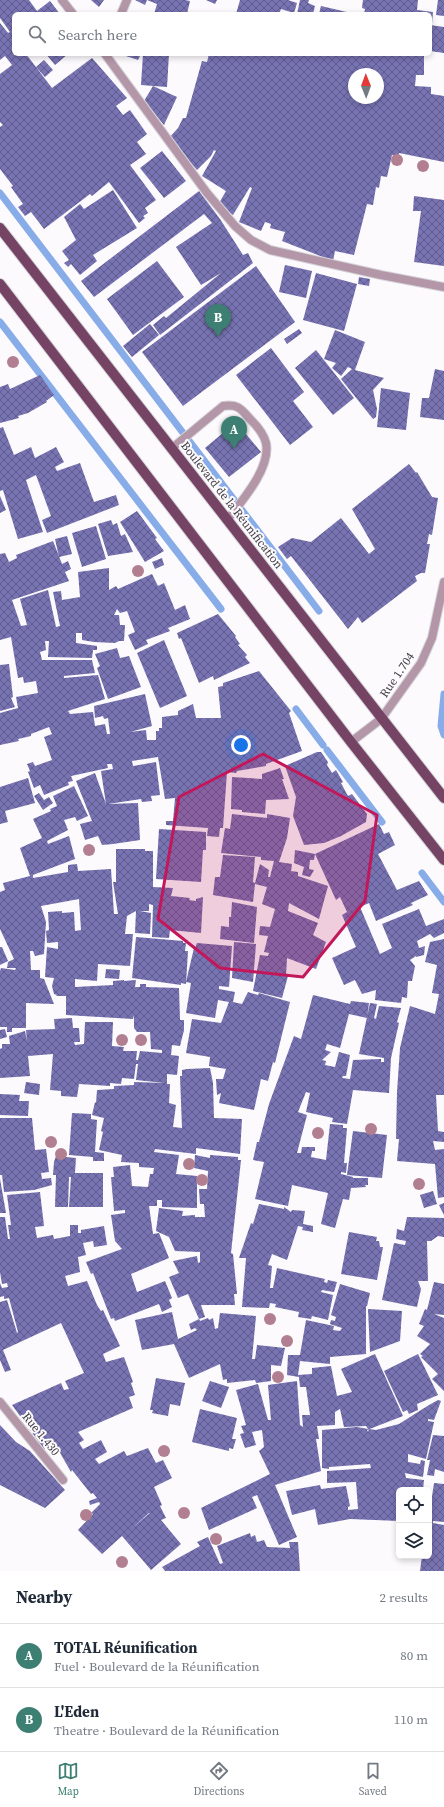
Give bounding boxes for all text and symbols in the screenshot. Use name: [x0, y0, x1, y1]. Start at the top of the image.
search box: [12, 12, 432, 56]
icon: search: [26, 23, 48, 45]
text: Search here: [58, 24, 137, 45]
north arrow: [348, 68, 384, 104]
pin: B: [205, 304, 231, 337]
pin: A: [221, 416, 247, 449]
street label: Boulevard de la Réunification: [177, 438, 287, 572]
street label: Rue 1.704: [376, 649, 418, 701]
your location: [231, 735, 251, 755]
street label: Rue 1.430: [19, 1409, 63, 1459]
map controls: [396, 1487, 432, 1559]
button: locate: [396, 1487, 432, 1523]
button: layers: [396, 1523, 432, 1559]
text: Nearby: [16, 1585, 72, 1609]
text: 2 results: [380, 1589, 428, 1606]
text: TOTAL Réunification: [54, 1637, 198, 1658]
text: A: [25, 1647, 33, 1664]
text: 80 m: [400, 1647, 428, 1664]
text: Fuel · Boulevard de la Réunification: [54, 1658, 260, 1675]
text: L'Eden: [54, 1701, 99, 1722]
text: B: [25, 1711, 33, 1728]
text: 110 m: [394, 1711, 428, 1728]
text: Theatre · Boulevard de la Réunification: [54, 1722, 279, 1739]
tab: Map: [57, 1760, 79, 1799]
tab: Directions: [193, 1760, 244, 1799]
tab: Saved: [359, 1760, 387, 1799]

